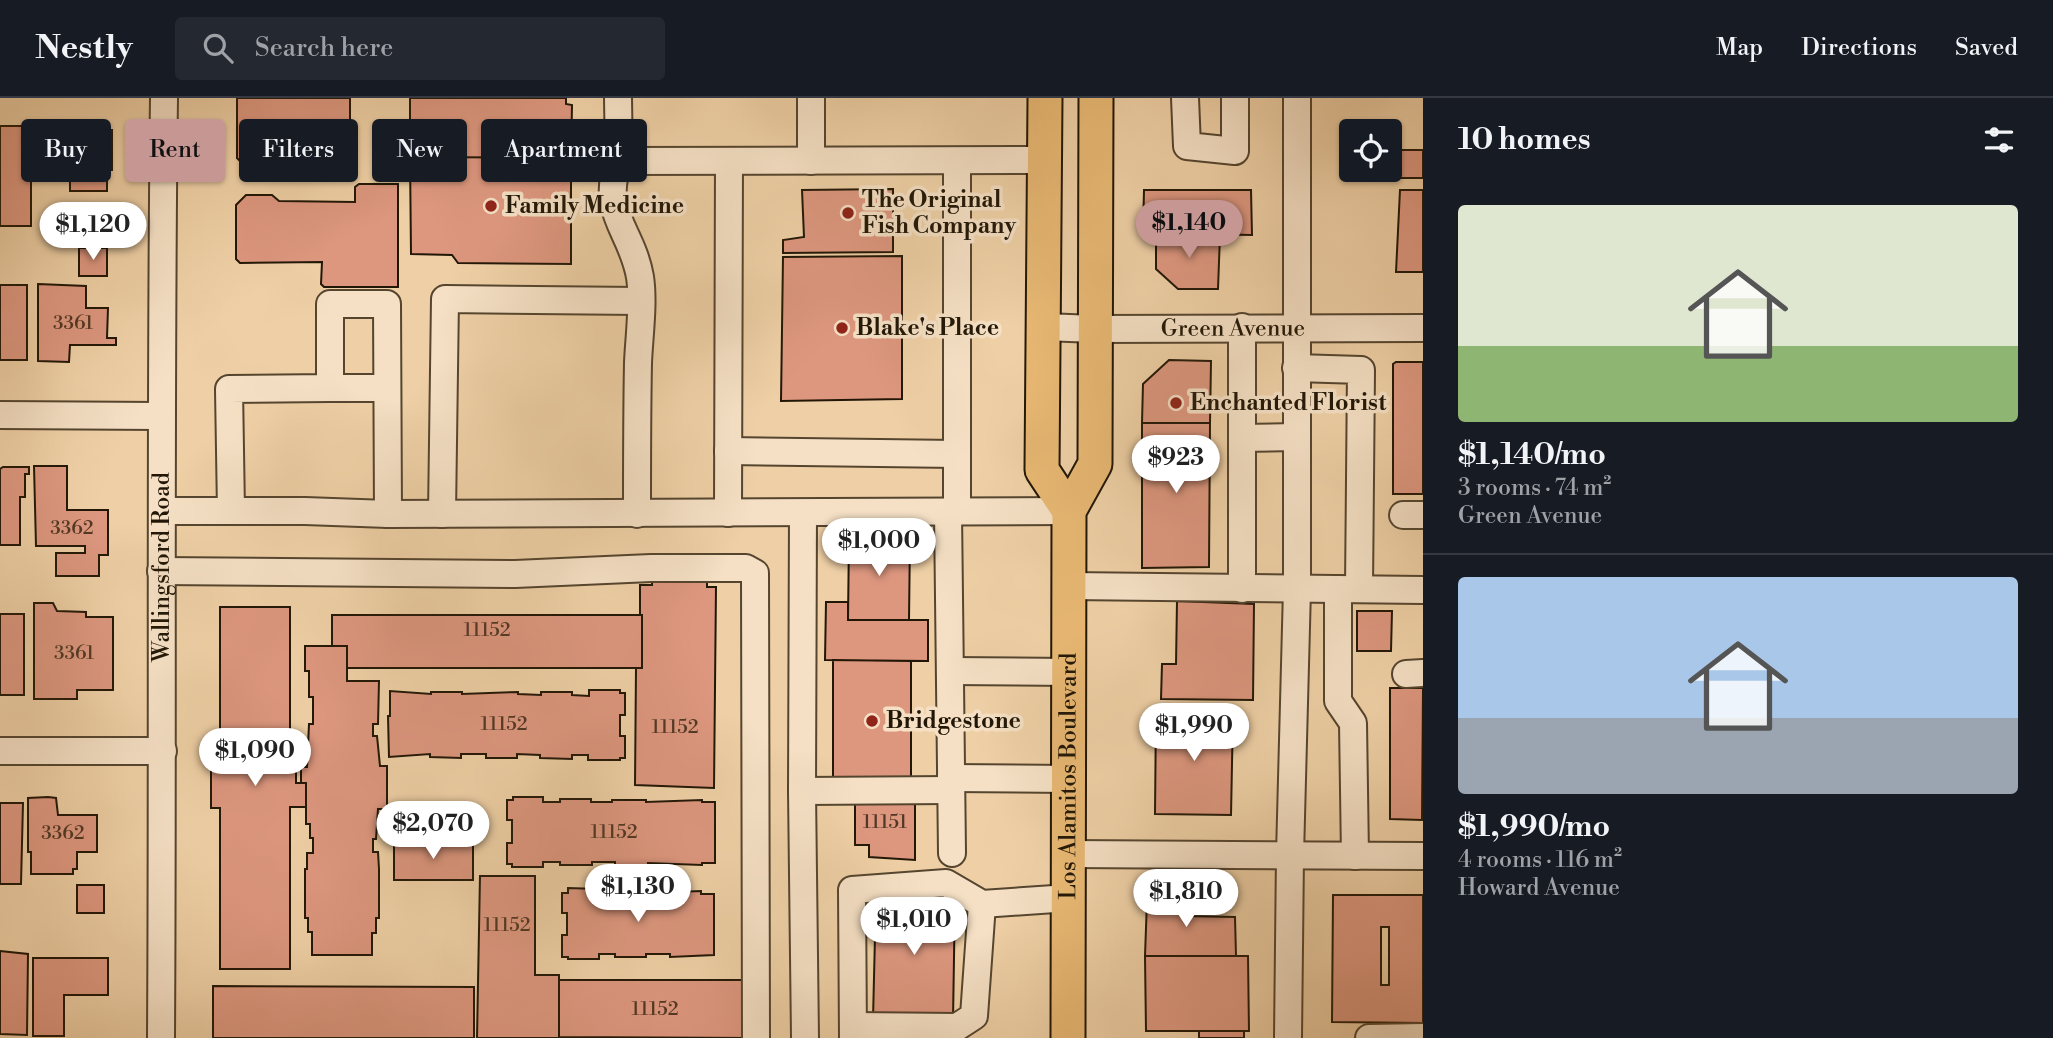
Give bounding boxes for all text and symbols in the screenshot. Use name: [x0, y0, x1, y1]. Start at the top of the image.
search box: [175, 17, 665, 80]
text: Nestly: [35, 28, 133, 69]
icon: search: [199, 29, 237, 67]
text: Search here: [255, 32, 393, 64]
text: Map: [1716, 33, 1763, 63]
text: Directions: [1801, 33, 1917, 63]
text: Saved: [1955, 33, 2018, 63]
chip: Buy: [21, 119, 111, 182]
chip: Rent: [125, 119, 225, 182]
chip: Filters: [239, 119, 358, 182]
chip: New: [372, 119, 467, 182]
chip: Apartment: [481, 119, 647, 182]
map controls: [1339, 119, 1402, 182]
button: locate: [1339, 119, 1402, 182]
text: 10 homes: [1458, 121, 1591, 159]
icon: filters: [1980, 121, 2018, 159]
place label: The Original Fish Company: [862, 186, 1016, 240]
place label: Family Medicine: [505, 192, 684, 220]
marker: Family Medicine: [483, 198, 499, 214]
pin: $1,140: [1132, 200, 1246, 260]
pin: $1,120: [36, 202, 150, 262]
marker: The Original Fish Company: [840, 205, 856, 221]
text: $1,140: [1152, 209, 1226, 237]
text: $1,120: [56, 211, 130, 239]
icon: home: [1675, 251, 1801, 377]
house number: 3361: [53, 311, 93, 335]
place label: Blake's Place: [856, 314, 999, 342]
street label: Green Avenue: [1161, 314, 1305, 343]
marker: Blake's Place: [834, 320, 850, 336]
place label: Enchanted Florist: [1190, 389, 1387, 417]
marker: Enchanted Florist: [1168, 395, 1184, 411]
pin: $923: [1135, 436, 1217, 495]
text: $1,140/mo: [1458, 436, 1606, 474]
text: $923: [1148, 444, 1204, 472]
street label: Wallingsford Road: [148, 472, 176, 663]
text: 3 rooms · 74 m²: [1458, 474, 1611, 502]
text: Green Avenue: [1458, 502, 1602, 530]
house number: 3362: [50, 516, 94, 540]
pin: $1,000: [822, 518, 936, 578]
text: $1,000: [838, 527, 920, 555]
house number: 11152: [463, 618, 511, 642]
icon: home: [1675, 623, 1801, 749]
house number: 3361: [54, 641, 94, 665]
street label: Los Alamitos Boulevard: [1054, 653, 1083, 899]
pin: $1,990: [1137, 704, 1251, 763]
place label: Bridgestone: [886, 707, 1021, 735]
house number: 11152: [480, 712, 528, 736]
text: $1,990: [1155, 712, 1233, 740]
marker: Bridgestone: [864, 713, 880, 729]
house number: 11152: [651, 715, 699, 739]
pin: $1,090: [198, 728, 312, 788]
text: $1,090: [215, 737, 295, 765]
pin: $2,070: [376, 802, 490, 861]
text: $1,990/mo: [1458, 808, 1610, 846]
text: $2,070: [392, 810, 474, 838]
house number: 11151: [863, 810, 907, 834]
house number: 11152: [590, 820, 638, 844]
house number: 3362: [41, 821, 85, 845]
text: 4 rooms · 116 m²: [1458, 846, 1622, 874]
pin: $1,130: [581, 864, 695, 924]
pin: $1,810: [1129, 870, 1243, 929]
text: $1,130: [601, 873, 675, 901]
text: Howard Avenue: [1458, 874, 1620, 902]
text: $1,810: [1149, 878, 1223, 906]
pin: $1,010: [857, 898, 971, 957]
text: $1,010: [876, 906, 952, 934]
house number: 11152: [483, 913, 531, 937]
house number: 11152: [631, 997, 679, 1021]

